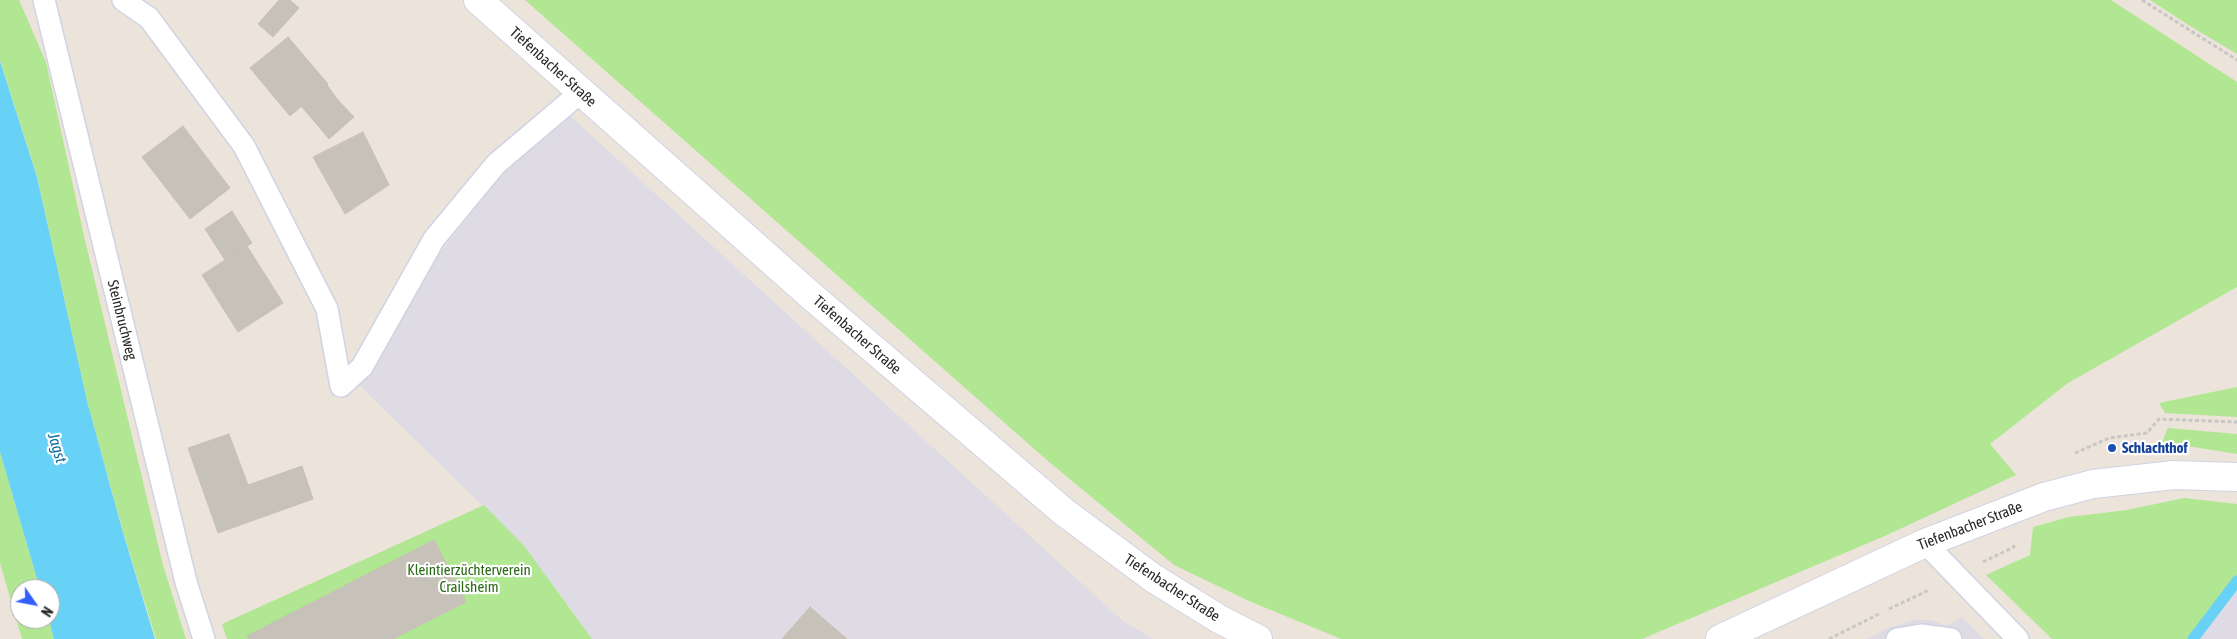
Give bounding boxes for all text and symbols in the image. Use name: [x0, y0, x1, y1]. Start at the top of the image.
street label: Tiefenbacher Straße: [506, 23, 600, 111]
street label: Steinbruchweg: [103, 278, 141, 362]
street label: Tiefenbacher Straße: [809, 292, 905, 378]
water label: Jagst: [43, 431, 71, 465]
place label: Schlachthof: [2122, 439, 2188, 457]
marker: Schlachthof: [2106, 442, 2118, 454]
street label: Tiefenbacher Straße: [1915, 498, 2025, 554]
street label: Tiefenbacher Straße: [1121, 550, 1223, 626]
park label: Kleintierzüchterverein Crailsheim: [407, 561, 531, 596]
north arrow: [10, 579, 60, 629]
text: N: [38, 604, 56, 619]

